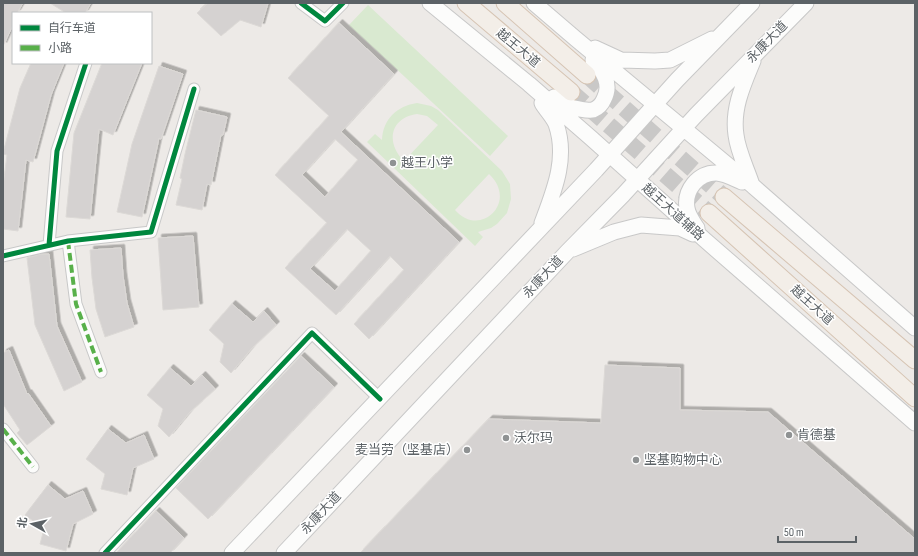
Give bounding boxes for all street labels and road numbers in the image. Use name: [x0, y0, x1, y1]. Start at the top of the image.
street label: 永康大道: [743, 18, 791, 66]
street label: 越王大道: [493, 25, 543, 71]
street label: 越王大道辅路: [639, 180, 707, 244]
street label: 永康大道: [519, 253, 567, 301]
street label: 越王大道: [787, 282, 837, 328]
street label: 永康大道: [297, 489, 345, 537]

